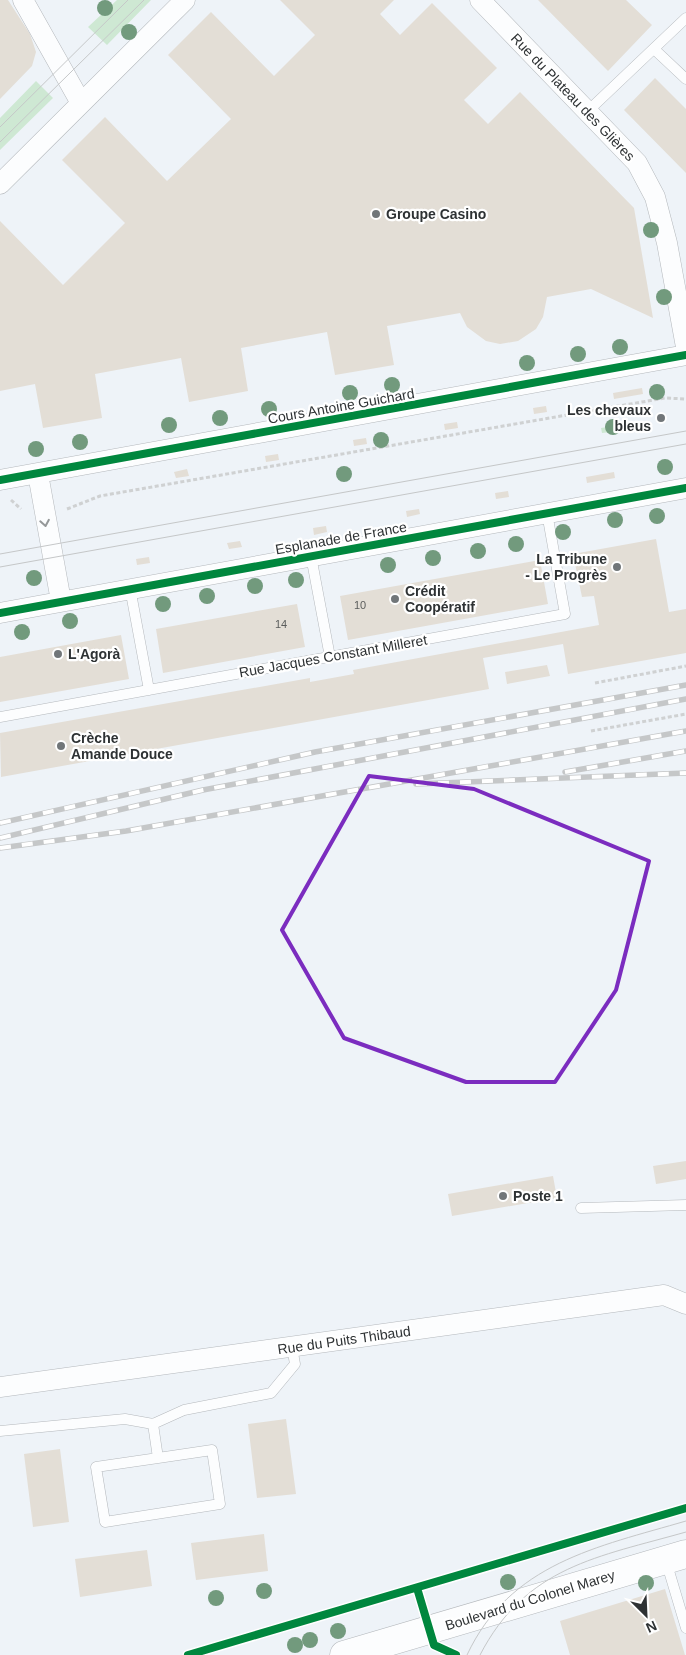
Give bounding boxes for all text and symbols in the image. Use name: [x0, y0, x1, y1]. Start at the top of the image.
street label: Rue du Plateau des Glières: [508, 30, 638, 164]
place label: Groupe Casino: [386, 206, 486, 222]
marker: Groupe Casino: [370, 208, 382, 220]
street label: Cours Antoine Guichard: [266, 385, 416, 427]
place label: Les chevaux bleus: [567, 402, 651, 434]
marker: Les chevaux bleus: [655, 412, 667, 424]
one-way arrow: [40, 518, 50, 527]
street label: Esplanade de France: [274, 519, 408, 557]
place label: La Tribune - Le Progrès: [525, 551, 607, 583]
marker: La Tribune - Le Progrès: [611, 561, 623, 573]
place label: Crédit Coopératif: [405, 583, 475, 615]
marker: Crédit Coopératif: [389, 593, 401, 605]
house number: 10: [354, 599, 366, 611]
house number: 14: [275, 618, 287, 630]
street label: Rue Jacques Constant Milleret: [238, 632, 428, 680]
place label: L'Agorà: [68, 646, 121, 662]
marker: L'Agorà: [52, 648, 64, 660]
place label: Crèche Amande Douce: [71, 730, 173, 762]
marker: Crèche Amande Douce: [55, 740, 67, 752]
place label: Poste 1: [513, 1188, 563, 1204]
marker: Poste 1: [497, 1190, 509, 1202]
street label: Rue du Puits Thibaud: [276, 1323, 412, 1357]
street label: Boulevard du Colonel Marey: [443, 1567, 617, 1633]
north arrow: [621, 1590, 671, 1640]
text: N: [643, 1618, 659, 1636]

